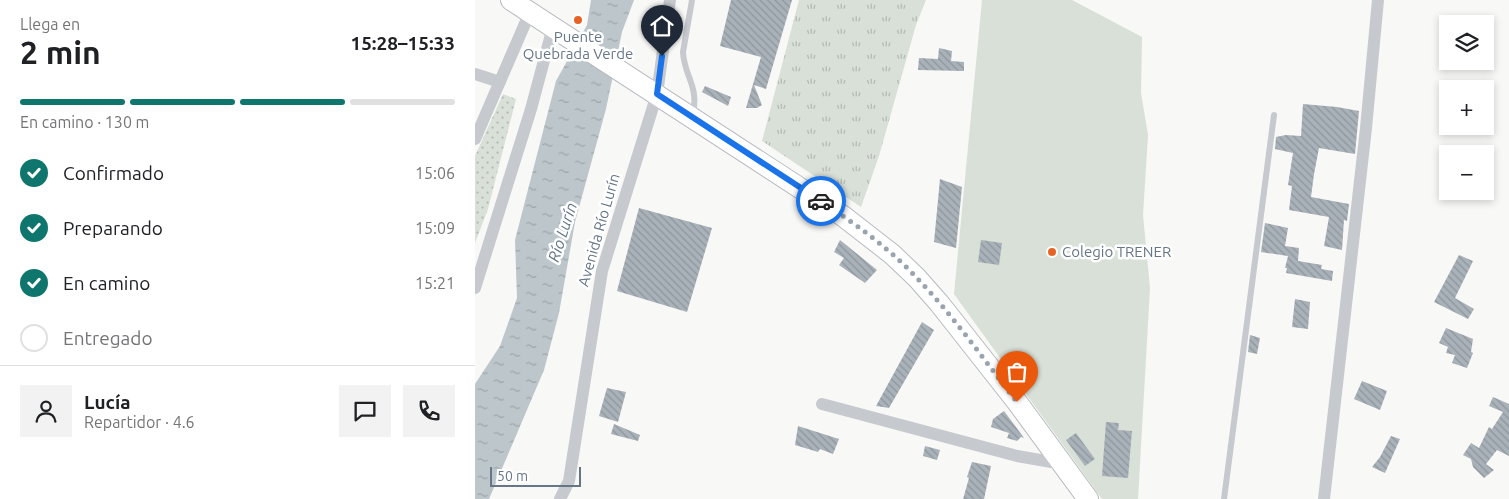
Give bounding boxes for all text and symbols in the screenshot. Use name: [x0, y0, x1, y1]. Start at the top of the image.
pin: [641, 5, 683, 56]
icon: home: [648, 12, 676, 40]
marker: Puente Quebrada Verde: [572, 14, 584, 26]
text: Llega en: [20, 15, 80, 33]
map controls: [1439, 15, 1494, 200]
button: layers: [1439, 15, 1494, 70]
place label: Puente Quebrada Verde: [523, 28, 633, 62]
text: 15:28–15:33: [350, 32, 455, 54]
text: 2 min: [20, 34, 101, 70]
button: +: [1439, 80, 1494, 135]
text: En camino · 130 m: [20, 113, 149, 131]
button: −: [1439, 145, 1494, 200]
icon: check: [20, 159, 48, 187]
text: Confirmado: [63, 162, 164, 184]
text: 15:06: [415, 164, 455, 182]
street label: Avenida Río Lurín: [574, 171, 623, 288]
courier: [796, 176, 846, 226]
icon: car: [807, 187, 835, 215]
water label: Río Lurín: [544, 200, 580, 264]
icon: check: [20, 214, 48, 242]
text: Preparando: [63, 217, 163, 239]
text: 15:09: [415, 219, 455, 237]
place label: Colegio TRENER: [1062, 243, 1171, 260]
marker: Colegio TRENER: [1046, 246, 1058, 258]
icon: check: [20, 269, 48, 297]
text: En camino: [63, 272, 150, 294]
text: 15:21: [415, 274, 455, 292]
text: Entregado: [63, 327, 153, 349]
pin: [996, 351, 1038, 402]
icon: bag: [1003, 358, 1031, 386]
button: person: [20, 385, 72, 437]
button: chat: [339, 385, 391, 437]
button: phone: [403, 385, 455, 437]
text: Lucía: [84, 391, 131, 413]
text: Repartidor · 4.6: [84, 413, 195, 431]
scale bar: [490, 464, 581, 487]
text: 50 m: [497, 468, 528, 484]

